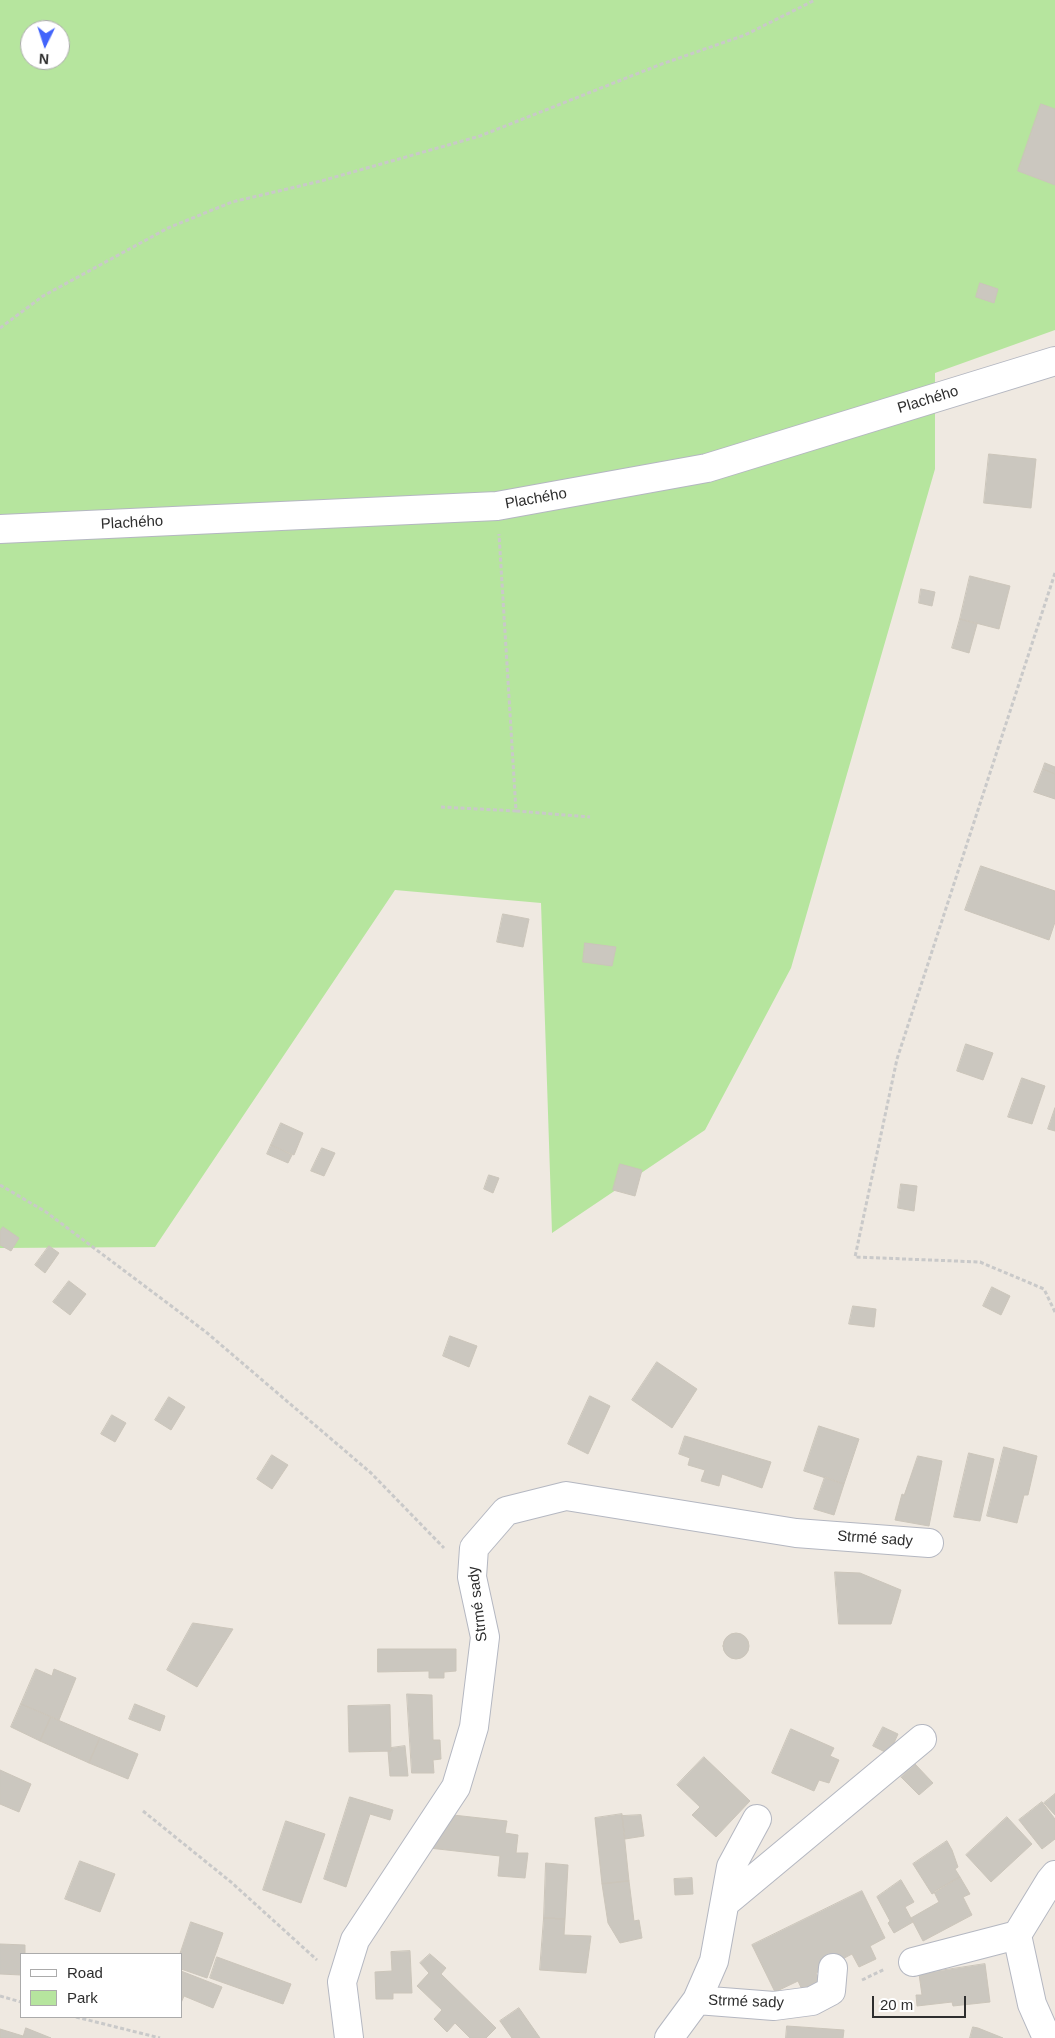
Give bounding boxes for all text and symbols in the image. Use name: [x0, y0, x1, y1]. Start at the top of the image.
north arrow: [20, 20, 70, 70]
text: N: [38, 51, 50, 67]
street label: Plachého: [895, 382, 961, 418]
street label: Plachého: [504, 485, 568, 513]
street label: Plachého: [100, 512, 164, 534]
street label: Strmé sady: [837, 1527, 913, 1551]
street label: Strmé sady: [464, 1565, 492, 1643]
legend: [20, 1953, 182, 2018]
text: Road: [67, 1964, 103, 1981]
scale bar: [875, 1986, 969, 2018]
text: Park: [67, 1989, 98, 2006]
street label: Strmé sady: [708, 1992, 784, 2012]
text: 20 m: [880, 1996, 913, 2013]

